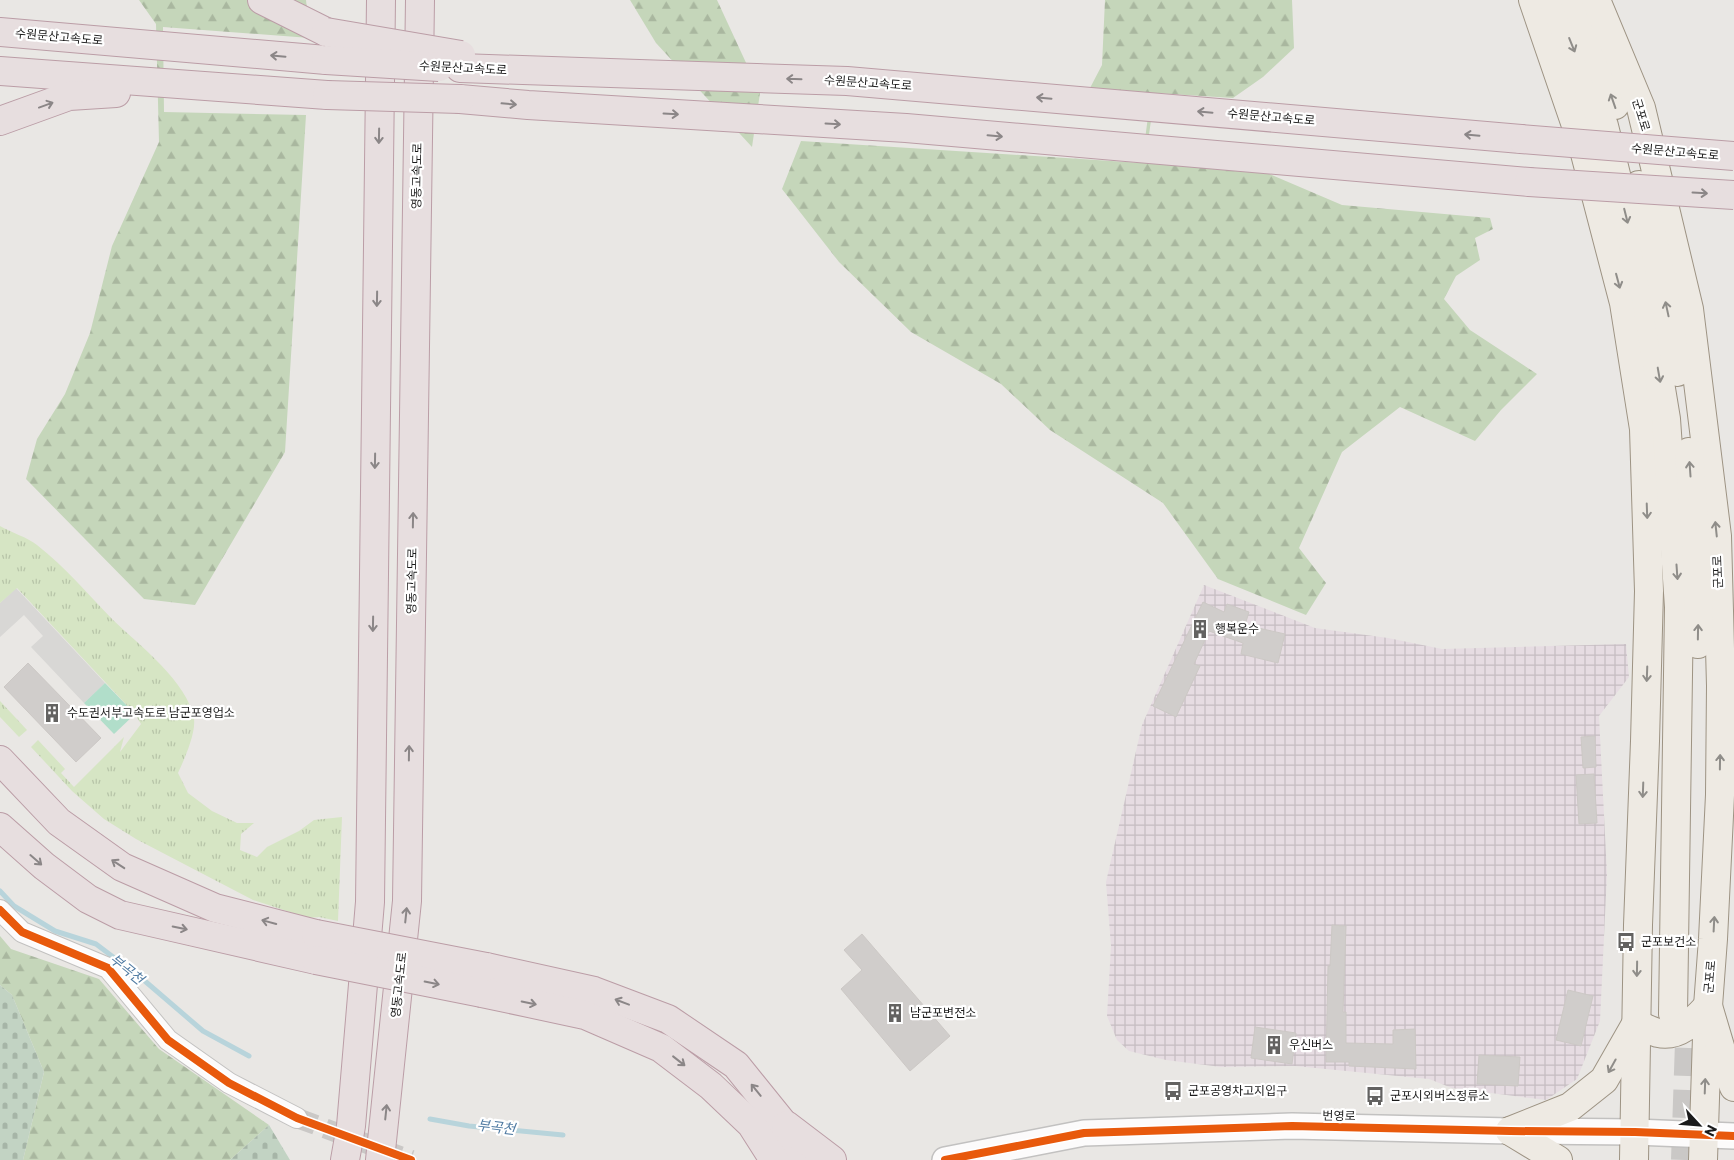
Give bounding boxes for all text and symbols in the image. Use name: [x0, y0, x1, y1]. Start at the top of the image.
street label: 수원문산고속도로: [14, 25, 104, 47]
one-way arrow: [1567, 37, 1577, 52]
one-way arrow: [270, 51, 286, 60]
street label: 수원문산고속도로: [419, 58, 508, 76]
street label: 수원문산고속도로: [824, 72, 913, 92]
one-way arrow: [787, 74, 803, 84]
one-way arrow: [1036, 93, 1052, 102]
one-way arrow: [1608, 93, 1617, 109]
street label: 군포로: [1630, 97, 1653, 133]
one-way arrow: [38, 99, 54, 109]
one-way arrow: [501, 99, 517, 108]
street label: 수원문산고속도로: [1226, 105, 1316, 127]
one-way arrow: [1198, 107, 1214, 116]
one-way arrow: [663, 109, 679, 119]
one-way arrow: [825, 119, 841, 128]
one-way arrow: [374, 128, 384, 144]
one-way arrow: [1464, 130, 1480, 139]
one-way arrow: [987, 131, 1003, 141]
street label: 수원문산고속도로: [1630, 140, 1720, 162]
street label: 영동고속도로: [408, 143, 424, 209]
one-way arrow: [1692, 188, 1708, 197]
one-way arrow: [1622, 208, 1631, 224]
one-way arrow: [1614, 273, 1623, 289]
one-way arrow: [372, 290, 382, 306]
one-way arrow: [1661, 301, 1671, 317]
one-way arrow: [1654, 367, 1664, 383]
one-way arrow: [370, 452, 380, 469]
one-way arrow: [1685, 462, 1695, 478]
one-way arrow: [1642, 502, 1652, 519]
one-way arrow: [408, 512, 417, 528]
one-way arrow: [1711, 522, 1721, 538]
street label: 영동고속도로: [403, 548, 419, 614]
street label: 군포로: [1709, 555, 1725, 589]
one-way arrow: [1672, 563, 1681, 579]
one-way arrow: [369, 615, 378, 631]
building icon: 행복운수: [1189, 618, 1211, 640]
place label: 행복운수: [1215, 621, 1259, 635]
one-way arrow: [1693, 624, 1703, 640]
one-way arrow: [1643, 665, 1652, 681]
building icon: 수도권서부고속도로 남군포영업소: [41, 702, 63, 724]
place label: 수도권서부고속도로 남군포영업소: [67, 705, 235, 719]
one-way arrow: [404, 745, 414, 761]
one-way arrow: [1715, 754, 1725, 770]
one-way arrow: [1639, 781, 1648, 797]
one-way arrow: [30, 854, 43, 865]
one-way arrow: [111, 859, 125, 869]
one-way arrow: [401, 907, 411, 923]
one-way arrow: [1709, 916, 1719, 932]
one-way arrow: [262, 917, 278, 926]
one-way arrow: [172, 924, 188, 934]
bus stop icon: 군포보건소: [1615, 931, 1637, 953]
place label: 군포보건소: [1641, 934, 1696, 948]
water label: 부곡천: [107, 950, 149, 988]
street label: 영동고속도로: [388, 951, 408, 1019]
street label: 군포로: [1701, 960, 1717, 994]
one-way arrow: [1632, 961, 1642, 977]
one-way arrow: [423, 979, 439, 988]
one-way arrow: [615, 997, 631, 1006]
one-way arrow: [521, 999, 537, 1009]
building icon: 남군포변전소: [884, 1002, 906, 1024]
place label: 남군포변전소: [910, 1005, 976, 1019]
building icon: 우신버스: [1263, 1034, 1285, 1056]
place label: 우신버스: [1289, 1037, 1333, 1051]
one-way arrow: [672, 1056, 685, 1067]
one-way arrow: [1607, 1059, 1617, 1074]
one-way arrow: [1700, 1079, 1710, 1095]
bus stop icon: 군포공영차고지입구: [1162, 1080, 1184, 1102]
one-way arrow: [751, 1083, 762, 1096]
place label: 군포공영차고지입구: [1188, 1083, 1287, 1097]
bus stop icon: 군포시외버스정류소: [1364, 1085, 1386, 1107]
place label: 군포시외버스정류소: [1390, 1088, 1489, 1102]
north arrow: [1674, 1100, 1724, 1150]
one-way arrow: [381, 1104, 391, 1120]
street label: 번영로: [1322, 1108, 1356, 1122]
water label: 부곡천: [476, 1116, 517, 1137]
text: N: [1701, 1122, 1721, 1139]

